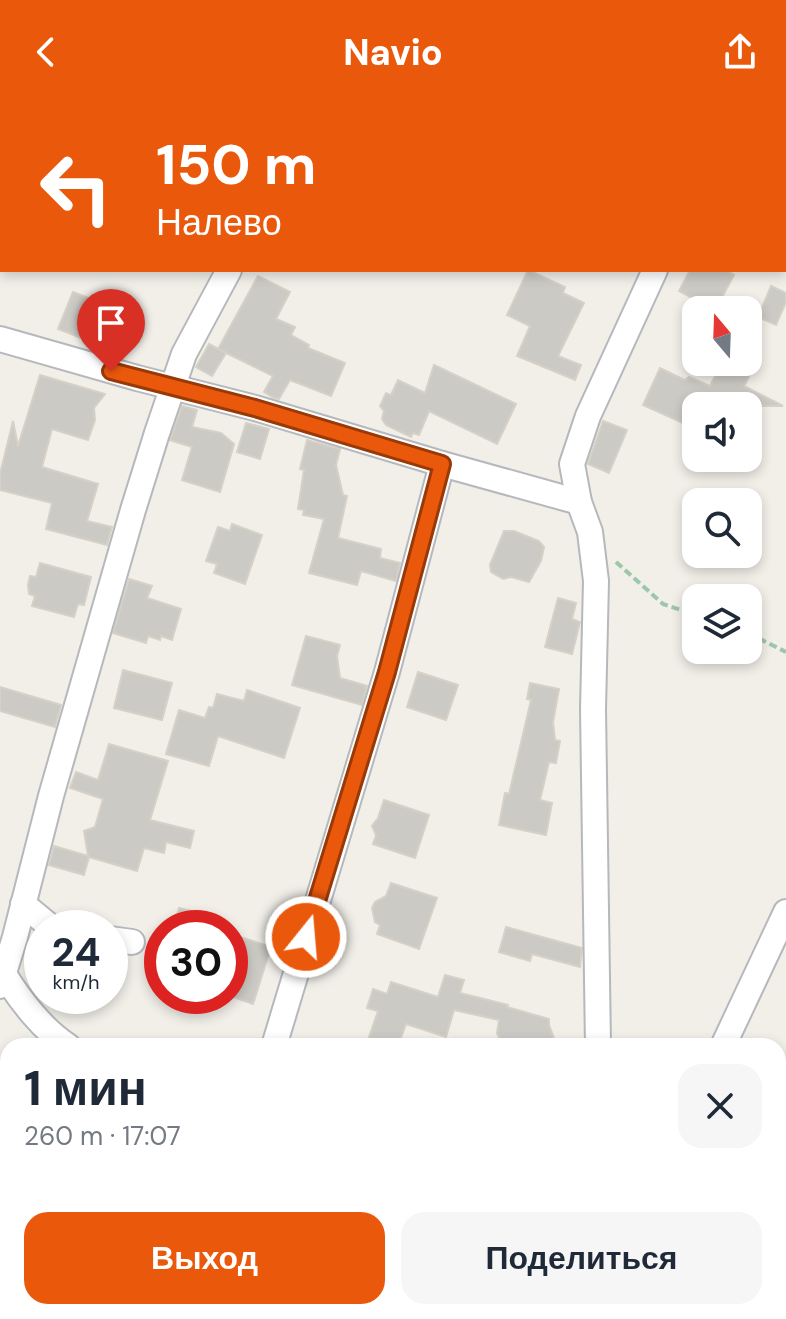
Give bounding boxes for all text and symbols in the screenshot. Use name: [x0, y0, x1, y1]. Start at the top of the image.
text: Navio: [343, 29, 443, 76]
icon: back: [24, 30, 68, 74]
icon: share: [718, 30, 762, 74]
text: 150 m: [156, 128, 317, 201]
icon: left: [24, 136, 128, 240]
text: Налево: [156, 199, 282, 246]
pin: [77, 289, 145, 371]
north arrow: [682, 296, 762, 376]
map controls: [682, 296, 762, 664]
icon: arrive: [89, 301, 133, 345]
button: sound: [682, 392, 762, 472]
button: search: [682, 488, 762, 568]
button: layers: [682, 584, 762, 664]
position arrow: [264, 895, 348, 979]
speed limit sign: 30: [144, 910, 248, 1014]
text: 24: [52, 926, 100, 978]
text: km/h: [52, 969, 100, 995]
text: 1 мин: [24, 1057, 147, 1120]
button: close: [678, 1064, 762, 1148]
text: 260 m · 17:07: [24, 1119, 181, 1153]
button: Выход: [24, 1212, 385, 1304]
button: Поделиться: [401, 1212, 762, 1304]

